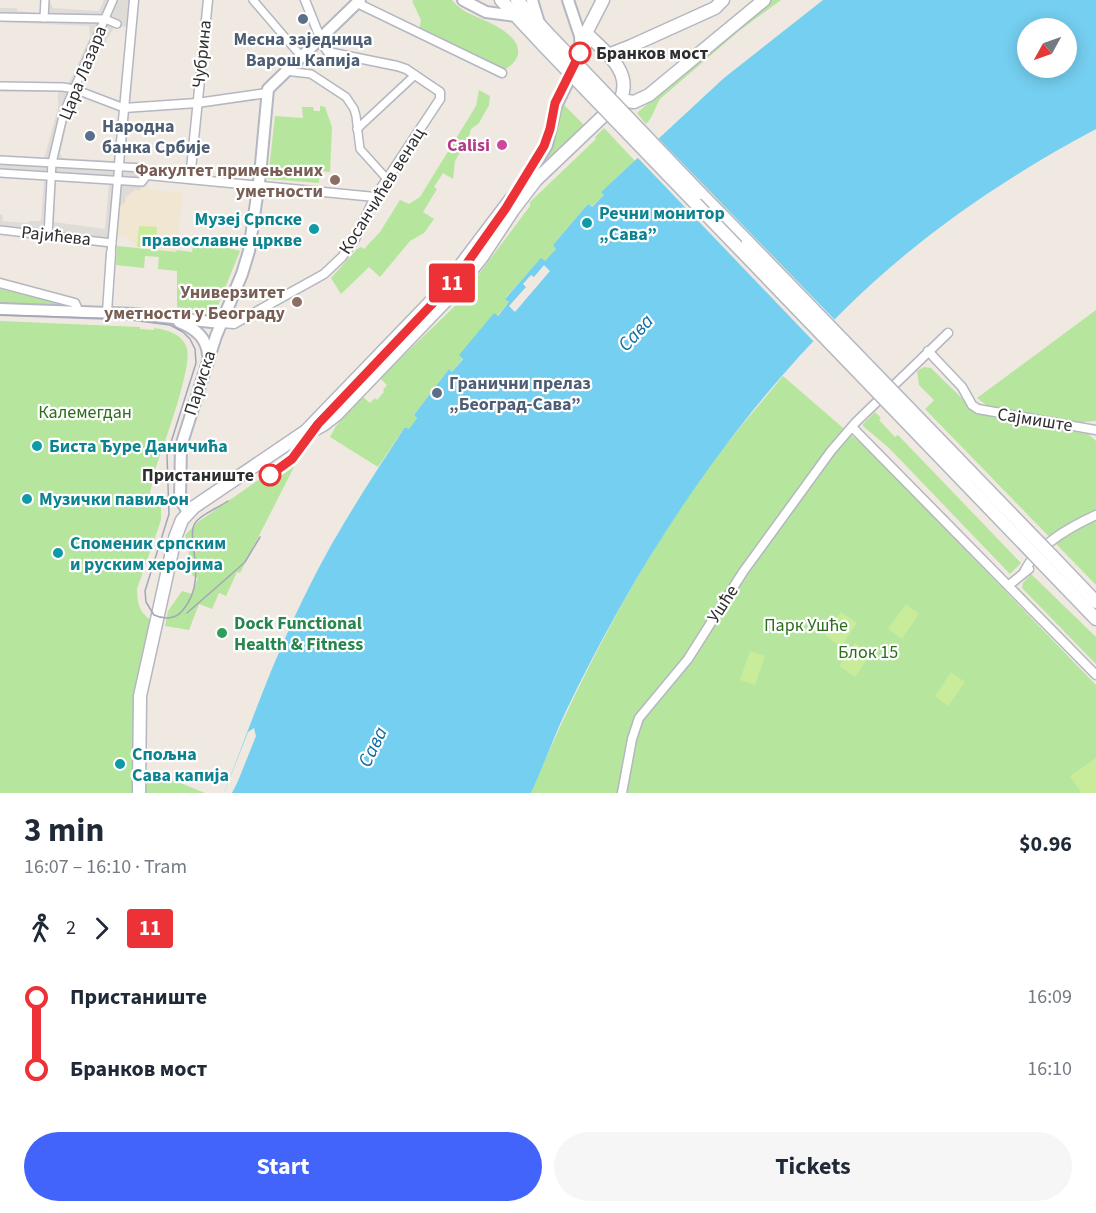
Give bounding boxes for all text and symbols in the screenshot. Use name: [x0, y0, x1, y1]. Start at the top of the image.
marker: Месна заједница Варош Капија: [296, 12, 310, 26]
north arrow: [1017, 18, 1077, 78]
map controls: [1017, 18, 1077, 78]
street label: Чубрина: [186, 19, 218, 89]
street label: Цара Лазара: [53, 22, 113, 124]
place label: Месна заједница Варош Капија: [233, 27, 373, 73]
place label: Бранков мост: [596, 41, 708, 66]
marker: Бранков мост: [569, 42, 591, 64]
place label: Народна банка Србије: [102, 114, 210, 160]
street label: Косанчићев венац: [333, 123, 431, 259]
marker: Народна банка Србије: [83, 129, 97, 143]
place label: Calisi: [447, 133, 490, 158]
marker: Calisi: [495, 138, 509, 152]
place label: Факултет примењених уметности: [135, 158, 323, 204]
marker: Факултет примењених уметности: [328, 173, 342, 187]
place label: Речни монитор „Сава”: [599, 201, 725, 247]
place label: Музеј Српске православне цркве: [141, 207, 302, 253]
marker: Речни монитор „Сава”: [580, 216, 594, 230]
street label: Рајићева: [20, 220, 92, 252]
marker: Музеј Српске православне цркве: [307, 222, 321, 236]
line badge: 11: [425, 264, 479, 302]
text: 11: [441, 268, 463, 298]
place label: Универзитет уметности у Београду: [104, 280, 286, 326]
marker: Универзитет уметности у Београду: [290, 295, 304, 309]
water label: Сава: [612, 308, 661, 358]
street label: Париска: [178, 347, 222, 419]
place label: Гранични прелаз „Београд-Сава”: [449, 371, 591, 417]
marker: Гранични прелаз „Београд-Сава”: [430, 386, 444, 400]
park label: Калемегдан: [38, 400, 132, 425]
street label: Сајмиште: [996, 402, 1074, 438]
place label: Биста Ђуре Даничића: [49, 434, 228, 459]
marker: Биста Ђуре Даничића: [30, 439, 44, 453]
place label: Пристаниште: [142, 463, 254, 488]
marker: Пристаниште: [259, 464, 281, 486]
place label: Музички павиљон: [39, 487, 189, 512]
marker: Музички павиљон: [20, 492, 34, 506]
place label: Споменик српским и руским херојима: [70, 531, 226, 577]
marker: Споменик српским и руским херојима: [51, 546, 65, 560]
street label: Ушће: [701, 580, 745, 628]
place label: Dock Functional Health & Fitness: [234, 611, 363, 657]
park label: Парк Ушће: [764, 613, 848, 638]
marker: Dock Functional Health & Fitness: [215, 626, 229, 640]
park label: Блок 15: [838, 640, 898, 665]
water label: Сава: [351, 722, 395, 772]
place label: Спољна Сава капија: [132, 742, 229, 788]
marker: Спољна Сава капија: [113, 757, 127, 771]
text: 3 min: [24, 807, 104, 854]
text: $0.96: [1019, 828, 1072, 860]
text: 16:07 – 16:10 · Tram: [24, 853, 187, 881]
icon: walk: [24, 912, 57, 945]
icon: forward: [85, 912, 118, 945]
text: 11: [139, 913, 161, 943]
text: 2: [66, 914, 76, 942]
text: Пристаниште: [70, 981, 207, 1013]
text: 16:09: [1027, 983, 1072, 1011]
text: Бранков мост: [70, 1053, 207, 1085]
text: 16:10: [1027, 1055, 1072, 1083]
button: Start: [24, 1132, 542, 1201]
button: Tickets: [554, 1132, 1072, 1201]

